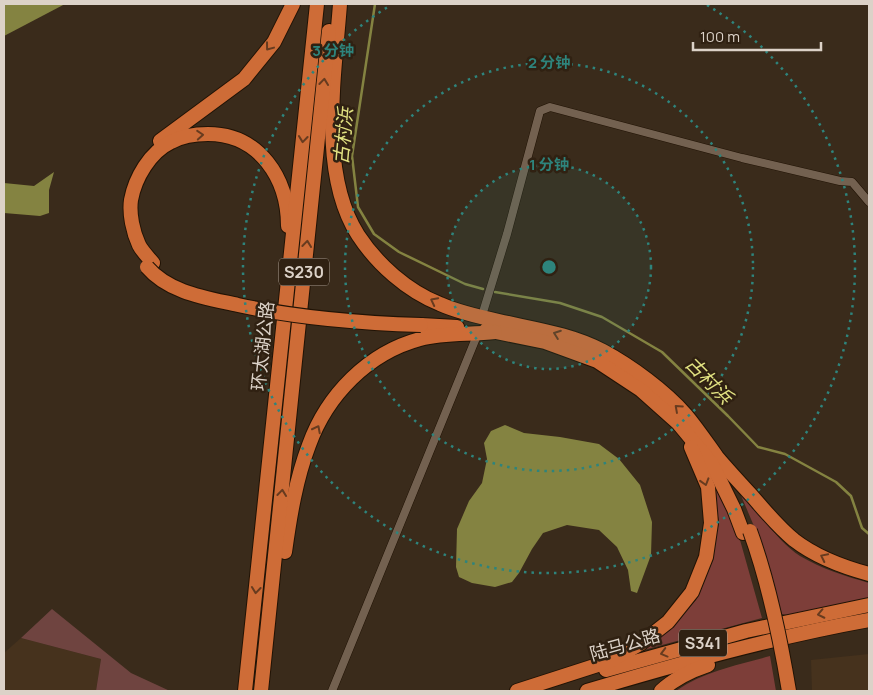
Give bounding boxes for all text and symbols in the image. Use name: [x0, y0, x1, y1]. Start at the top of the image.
scale bar: [693, 20, 820, 52]
text: 100 m: [700, 26, 740, 47]
text: 3 分钟: [312, 40, 354, 61]
one-way arrow: [267, 41, 275, 50]
text: 2 分钟: [528, 52, 570, 73]
one-way arrow: [318, 78, 329, 86]
water label: 古村浜: [328, 104, 359, 166]
one-way arrow: [196, 129, 204, 140]
one-way arrow: [298, 136, 309, 144]
text: 1 分钟: [529, 154, 569, 175]
one-way arrow: [301, 240, 312, 248]
road number: S230: [279, 258, 329, 286]
centre of rings: [540, 258, 558, 276]
one-way arrow: [430, 297, 439, 307]
street label: 环太湖公路: [245, 300, 279, 392]
one-way arrow: [553, 330, 561, 340]
water label: 古村浜: [680, 351, 740, 411]
one-way arrow: [674, 404, 683, 413]
one-way arrow: [311, 425, 321, 434]
one-way arrow: [700, 478, 710, 486]
one-way arrow: [276, 488, 287, 496]
one-way arrow: [820, 553, 829, 563]
one-way arrow: [251, 586, 262, 594]
one-way arrow: [817, 609, 826, 619]
street label: 陆马公路: [587, 623, 663, 665]
road number: S341: [679, 630, 727, 656]
one-way arrow: [659, 647, 668, 658]

